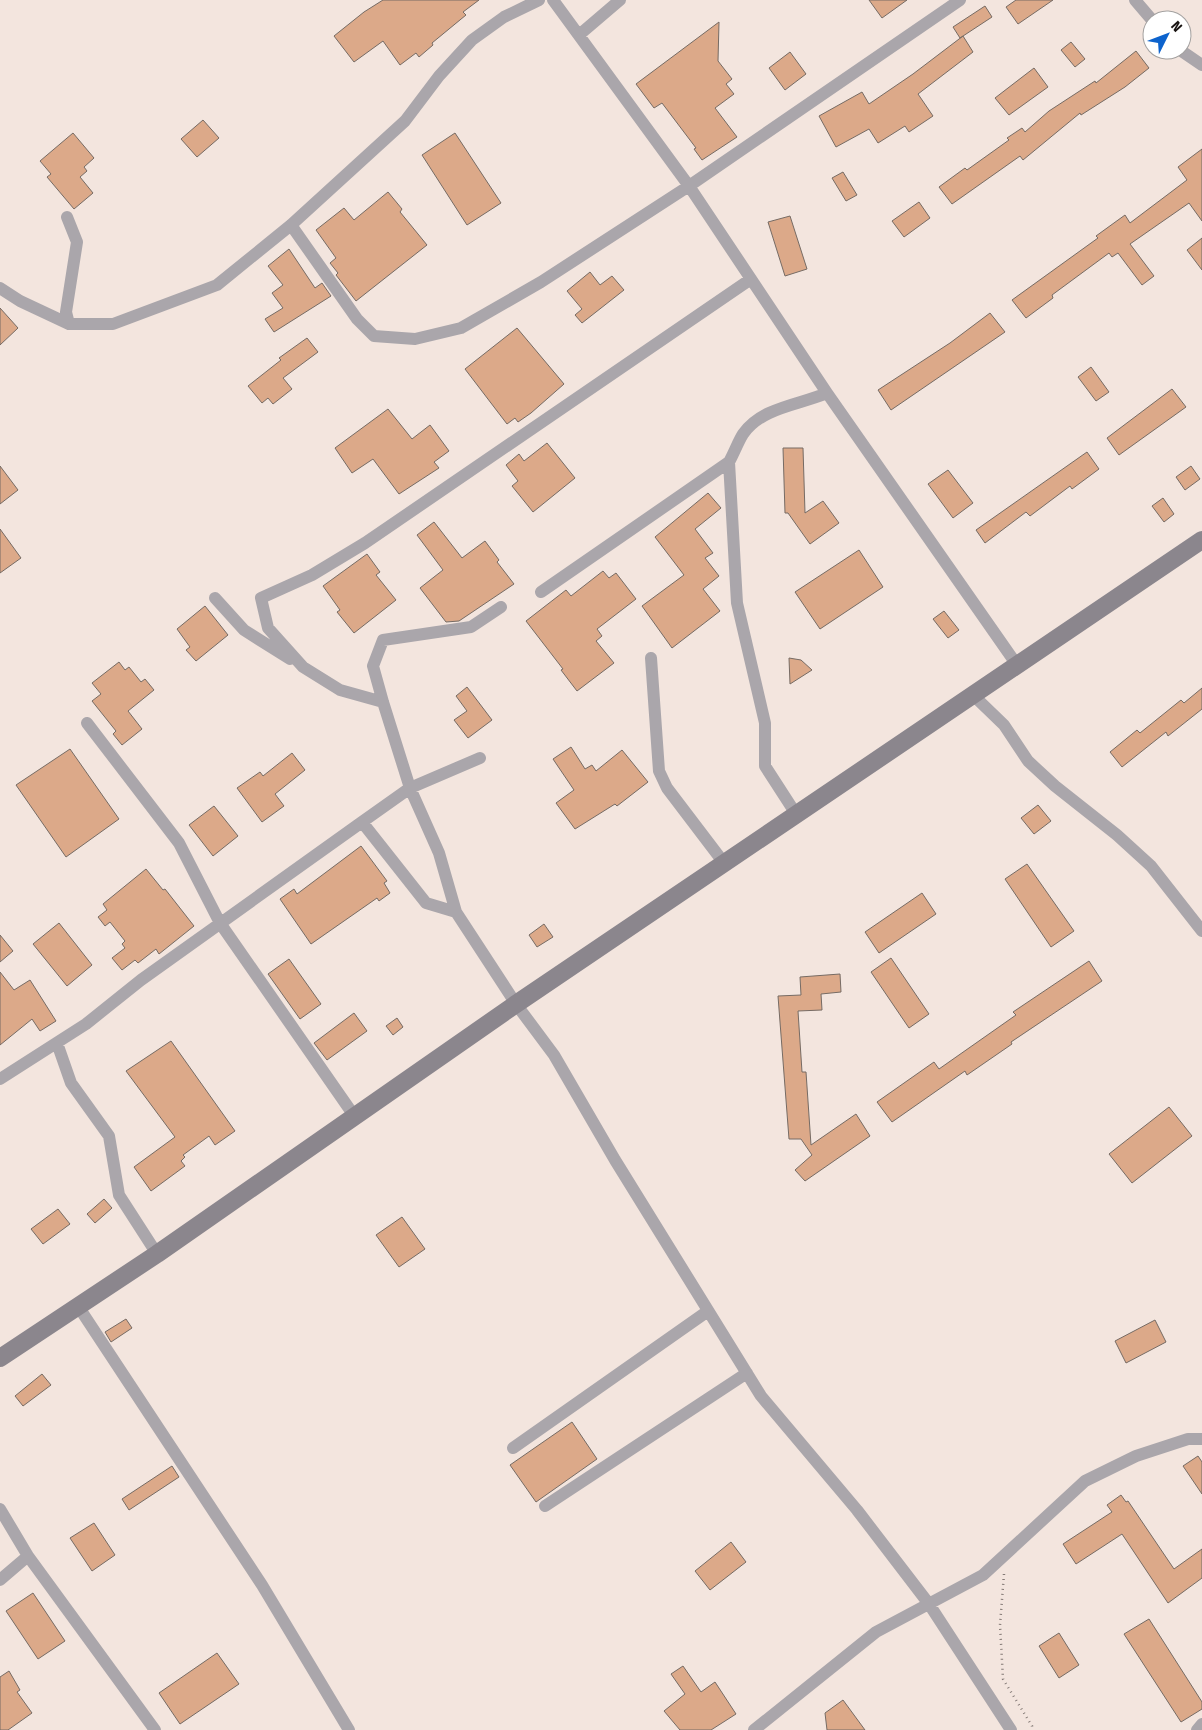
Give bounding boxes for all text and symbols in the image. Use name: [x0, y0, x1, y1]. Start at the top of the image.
north arrow: [1142, 10, 1192, 60]
text: N: [1167, 18, 1185, 35]

